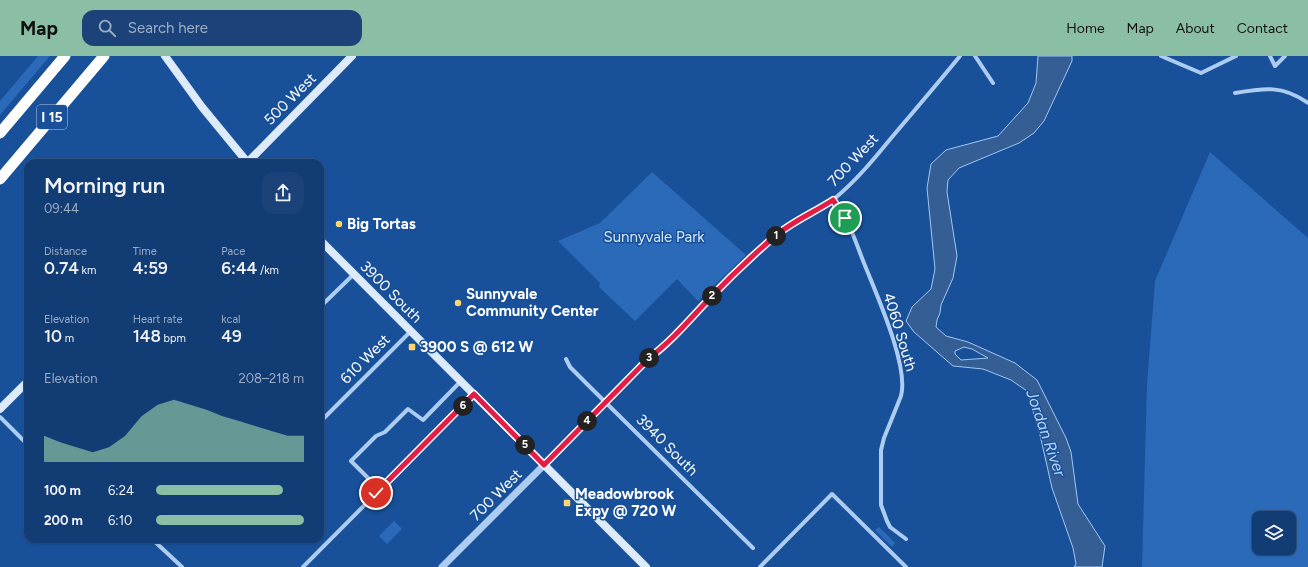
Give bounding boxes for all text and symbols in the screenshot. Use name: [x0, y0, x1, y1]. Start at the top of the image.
search box: [82, 10, 362, 46]
text: Map: [20, 17, 58, 40]
icon: search: [96, 17, 118, 39]
text: Search here: [128, 19, 208, 37]
text: Home: [1066, 20, 1105, 37]
text: Map: [1127, 20, 1154, 37]
text: About: [1176, 20, 1215, 37]
text: Contact: [1237, 20, 1288, 37]
street label: 500 West: [260, 69, 320, 129]
road number: I 15: [37, 105, 67, 129]
street label: 700 West: [824, 130, 882, 190]
text: Morning run: [44, 172, 165, 199]
button: share: [262, 172, 304, 214]
text: 09:44: [44, 201, 79, 216]
pin: [828, 201, 862, 235]
icon: arrive: [834, 207, 856, 229]
place label: Big Tortas: [347, 215, 416, 233]
marker: Big Tortas: [334, 219, 344, 229]
pin: 1: [766, 226, 786, 246]
park label: Sunnyvale Park: [603, 228, 705, 246]
text: 1: [774, 229, 778, 242]
text: Distance: [44, 245, 87, 258]
text: Time: [133, 245, 157, 258]
text: Pace: [221, 245, 245, 258]
street label: 3900 South: [356, 257, 426, 327]
text: 0.74: [44, 258, 79, 278]
text: 4:59: [133, 258, 168, 278]
text: 6:44: [221, 258, 257, 278]
text: km: [79, 264, 96, 277]
text: /km: [257, 264, 279, 277]
place label: Sunnyvale Community Center: [466, 285, 599, 320]
pin: 2: [702, 286, 722, 306]
text: 2: [709, 289, 715, 302]
street label: 4060 South: [880, 291, 920, 373]
marker: Sunnyvale Community Center: [453, 298, 463, 308]
text: Elevation: [44, 313, 89, 326]
text: Heart rate: [133, 313, 183, 326]
text: kcal: [221, 313, 241, 326]
text: 10: [44, 326, 62, 346]
text: 148: [133, 326, 161, 346]
text: 49: [221, 326, 242, 346]
street label: 610 West: [336, 330, 394, 388]
text: m: [62, 332, 74, 345]
text: bpm: [161, 332, 186, 345]
place label: 3900 S @ 612 W: [420, 338, 533, 356]
marker: 3900 S @ 612 W: [407, 342, 417, 352]
pin: 3: [639, 348, 659, 368]
text: 3: [646, 351, 652, 364]
text: Elevation: [44, 371, 97, 386]
text: 208–218 m: [238, 371, 304, 386]
water label: Jordan River: [1022, 386, 1070, 480]
pin: 6: [453, 396, 473, 416]
text: 6: [460, 399, 466, 412]
street label: 3940 South: [632, 410, 702, 480]
pin: 4: [577, 411, 597, 431]
text: 4: [584, 414, 590, 427]
pin: 5: [515, 435, 535, 455]
text: 5: [522, 438, 528, 451]
street label: 700 West: [466, 465, 526, 525]
pin: [359, 476, 393, 510]
icon: check: [365, 482, 387, 504]
text: 100 m: [44, 483, 81, 498]
text: 6:24: [108, 483, 134, 498]
place label: Meadowbrook Expy @ 720 W: [575, 485, 677, 520]
marker: Meadowbrook Expy @ 720 W: [562, 498, 572, 508]
map controls: [1252, 511, 1296, 555]
button: layers: [1252, 511, 1296, 555]
text: 200 m: [44, 513, 83, 528]
text: 6:10: [108, 513, 132, 528]

